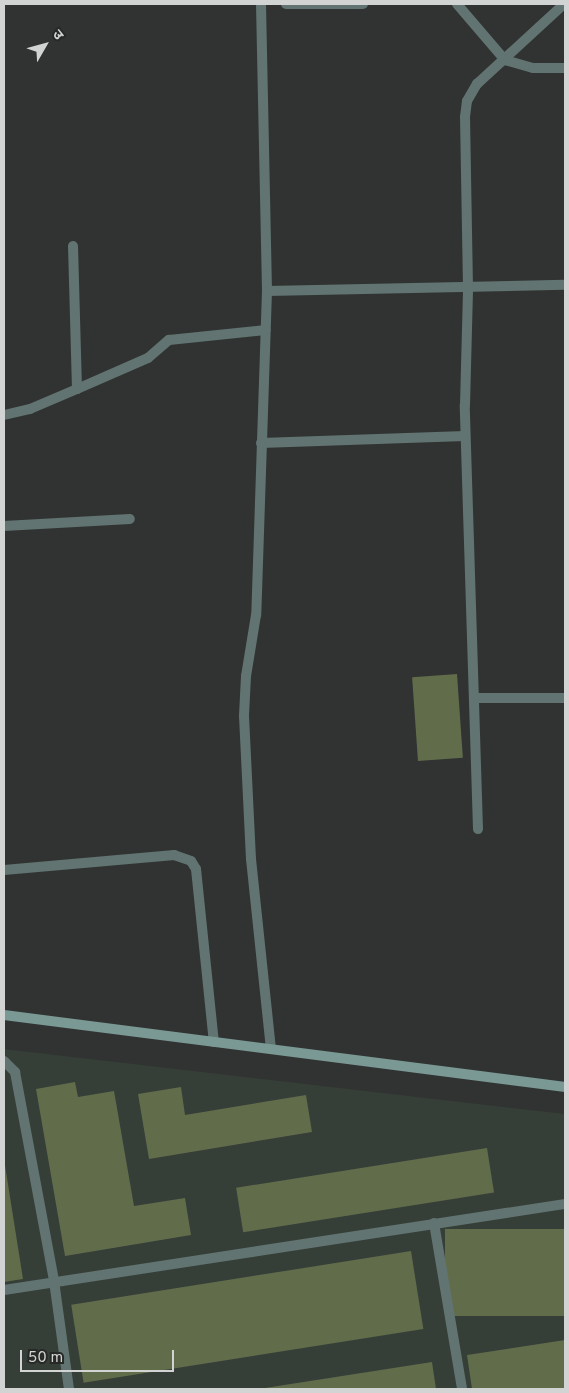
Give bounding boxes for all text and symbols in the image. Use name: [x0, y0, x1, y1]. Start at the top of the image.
north arrow: [20, 20, 70, 70]
text: उ: [48, 27, 66, 44]
scale bar: [22, 1340, 176, 1372]
text: 50 m: [28, 1349, 63, 1368]

